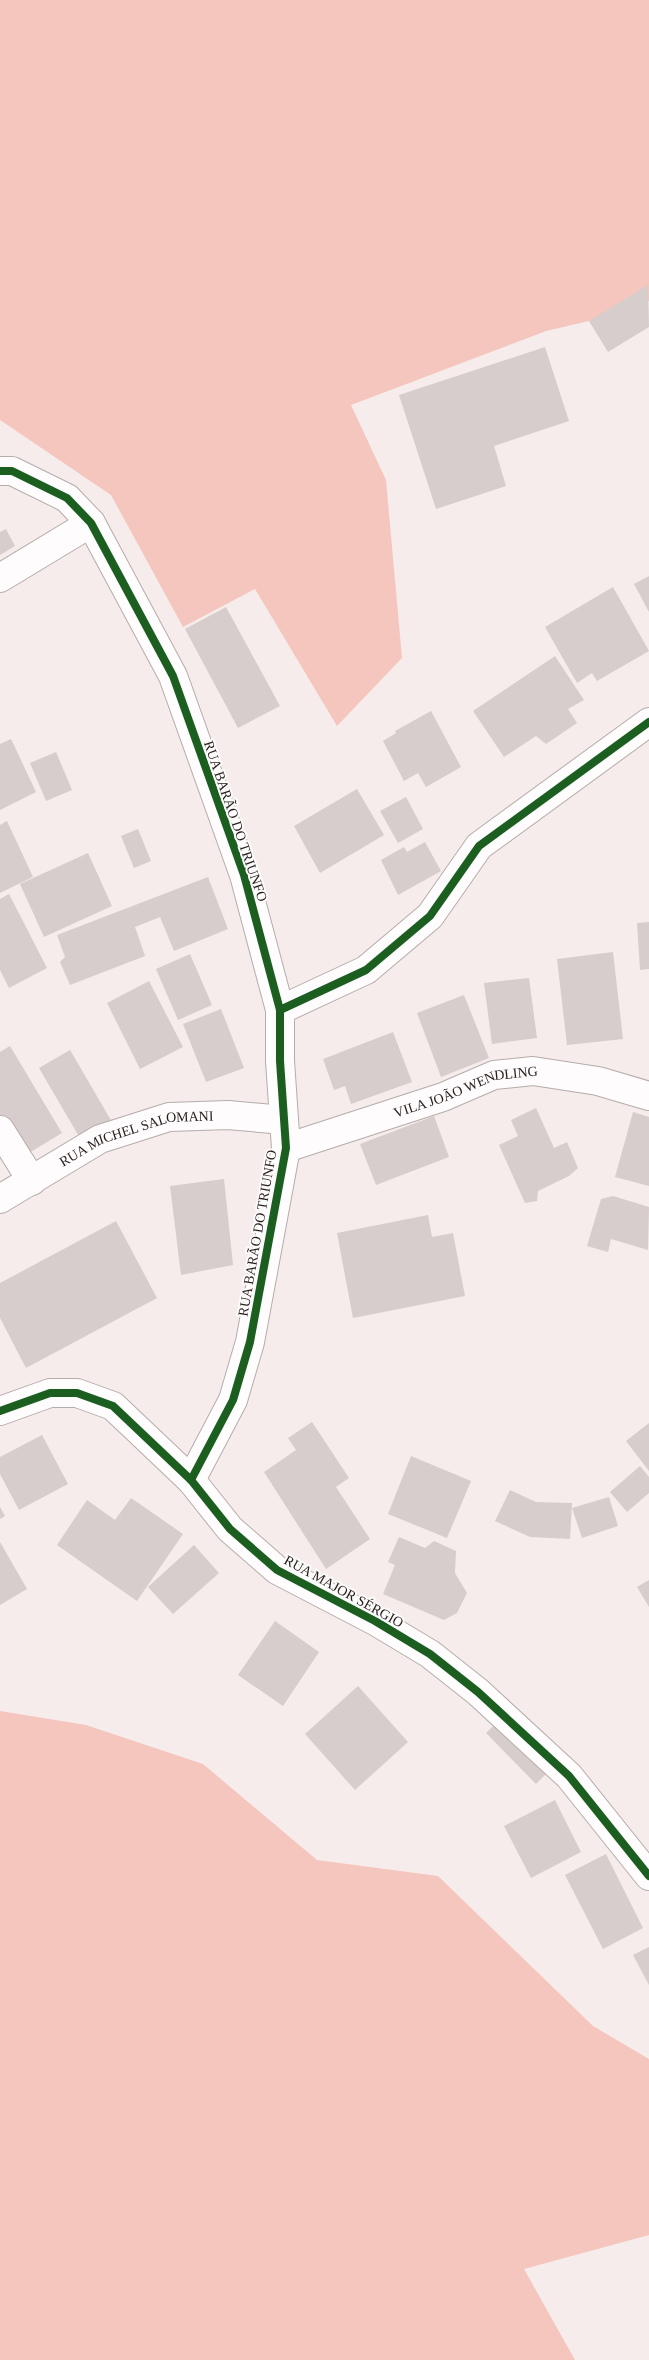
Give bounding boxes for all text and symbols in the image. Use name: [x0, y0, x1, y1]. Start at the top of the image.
street label: RUA BARÃO DO TRIUNFO: [201, 739, 270, 903]
street label: VILA JOÃO WENDLING: [392, 1064, 538, 1121]
street label: RUA MICHEL SALOMANI: [57, 1108, 214, 1170]
street label: RUA BARÃO DO TRIUNFO: [235, 1149, 280, 1318]
street label: RUA MAJOR SÉRGIO: [282, 1552, 406, 1630]

